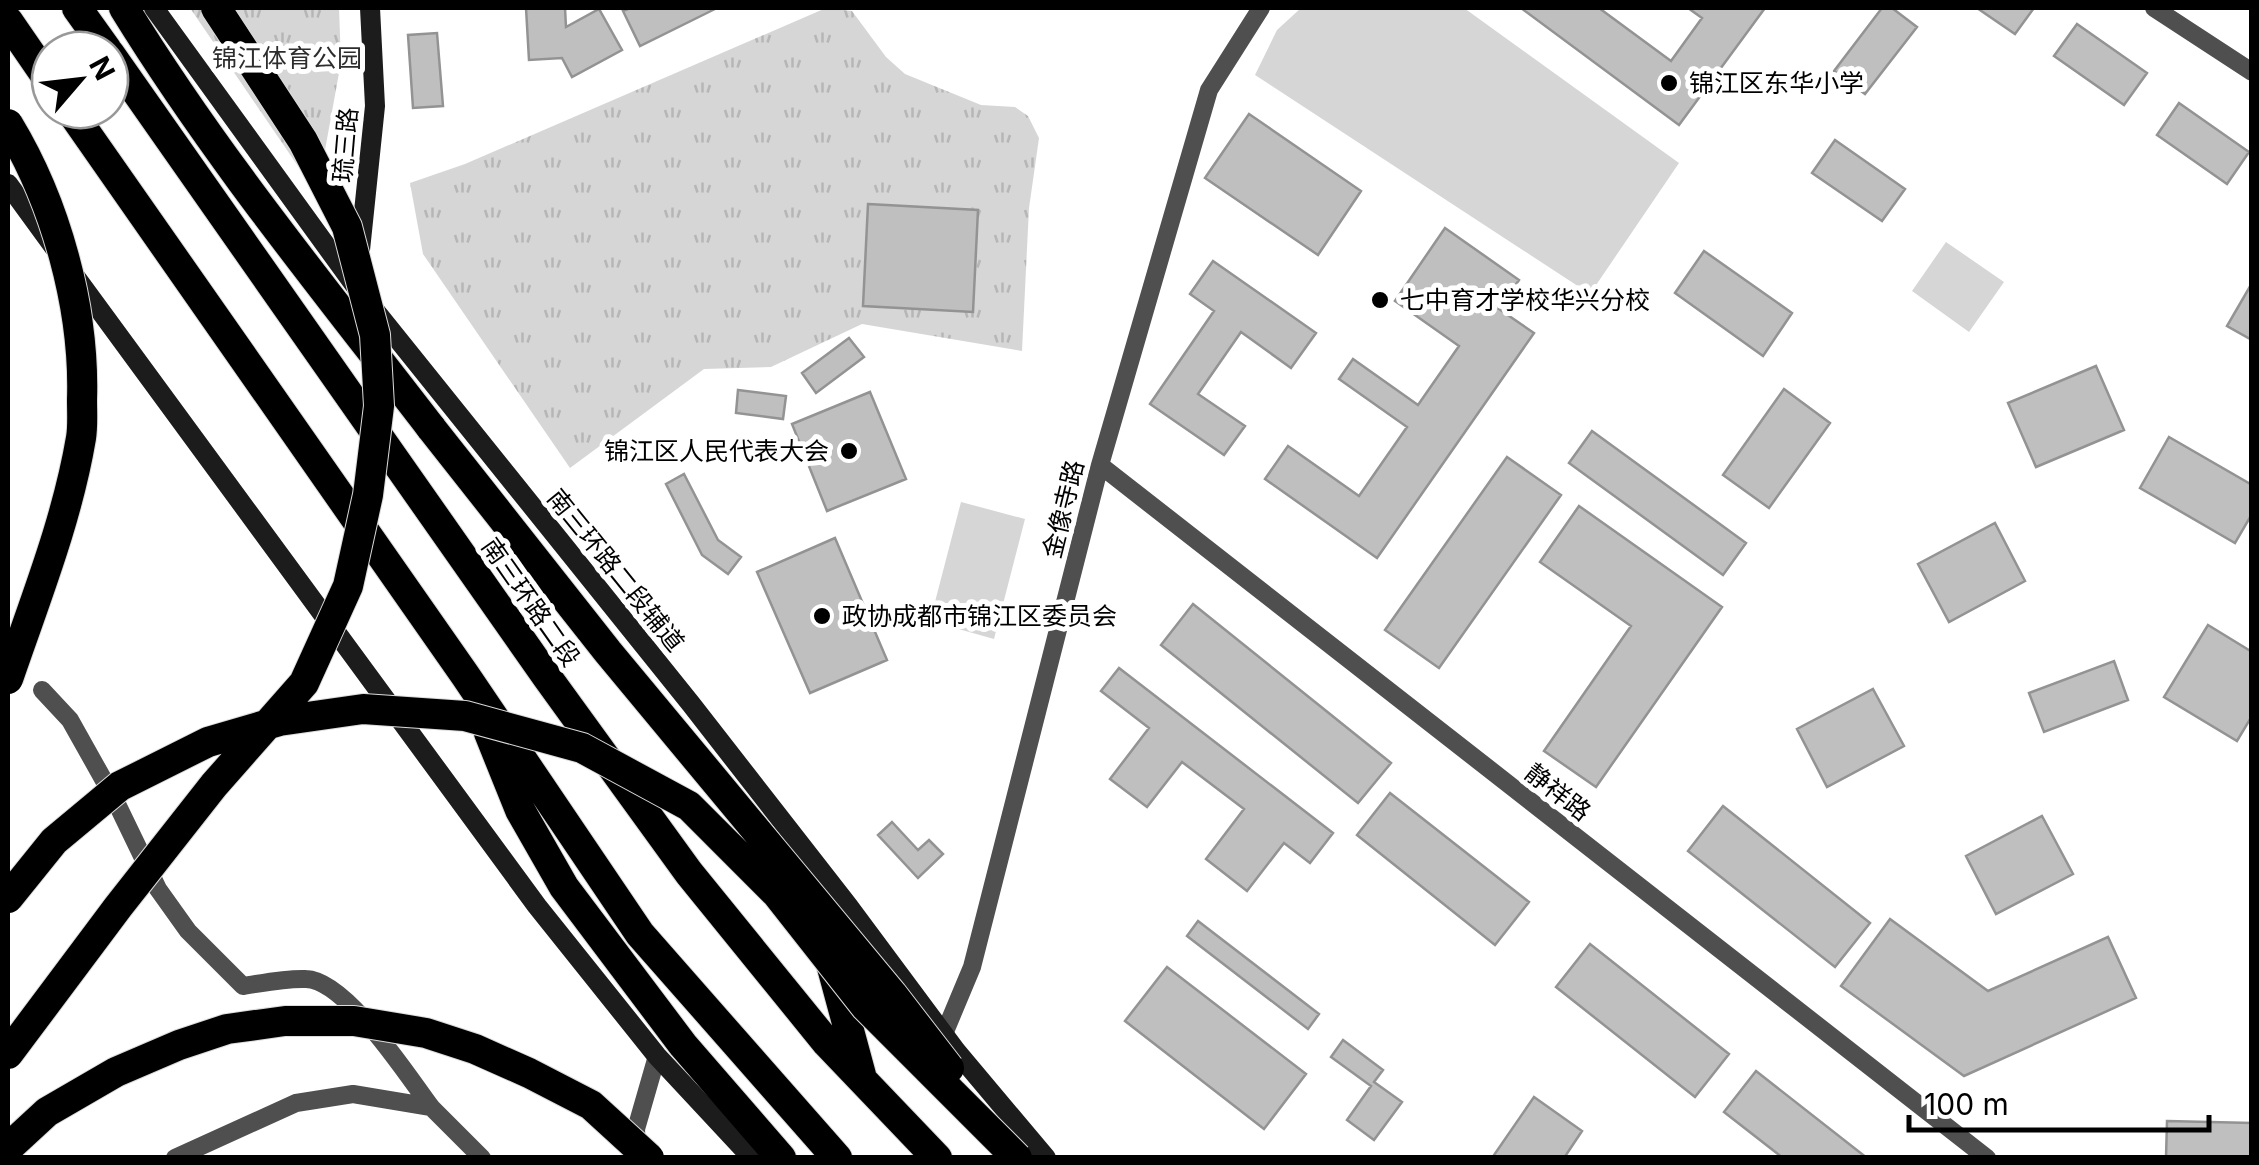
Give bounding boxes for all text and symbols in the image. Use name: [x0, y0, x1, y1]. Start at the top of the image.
north arrow: [30, 30, 130, 130]
park label: 锦江体育公园: [212, 43, 362, 73]
text: N: [82, 51, 122, 86]
place label: 锦江区东华小学: [1689, 68, 1864, 98]
marker: 锦江区东华小学: [1658, 72, 1680, 94]
street label: 琉三路: [327, 106, 363, 184]
place label: 七中育才学校华兴分校: [1400, 285, 1650, 315]
marker: 七中育才学校华兴分校: [1369, 289, 1391, 311]
place label: 锦江区人民代表大会: [604, 436, 829, 466]
marker: 锦江区人民代表大会: [838, 440, 860, 462]
street label: 金像寺路: [1036, 457, 1090, 561]
street label: 南三环路二段辅道: [541, 483, 691, 657]
street label: 南三环路二段: [476, 532, 586, 672]
place label: 政协成都市锦江区委员会: [842, 601, 1117, 631]
marker: 政协成都市锦江区委员会: [811, 605, 833, 627]
street label: 静祥路: [1519, 757, 1597, 827]
scale bar: [1909, 1070, 2209, 1132]
text: 100 m: [1924, 1086, 2009, 1122]

